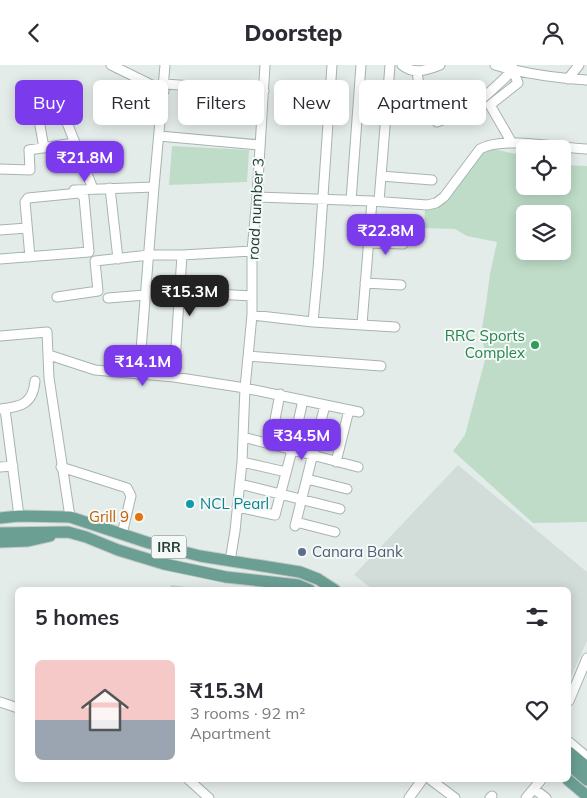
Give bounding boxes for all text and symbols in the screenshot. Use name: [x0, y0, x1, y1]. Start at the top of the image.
icon: back: [20, 19, 48, 47]
text: Doorstep: [244, 19, 343, 47]
icon: person: [539, 19, 567, 47]
chip: Buy: [15, 80, 83, 125]
chip: Rent: [93, 80, 168, 125]
chip: Filters: [178, 80, 264, 125]
chip: New: [274, 80, 349, 125]
chip: Apartment: [359, 80, 486, 125]
map controls: [516, 140, 571, 260]
button: locate: [516, 140, 571, 195]
pin: ₹21.8M: [44, 141, 126, 183]
text: ₹21.8M: [57, 147, 113, 167]
street label: road number 3: [243, 158, 268, 260]
button: layers: [516, 205, 571, 260]
pin: ₹22.8M: [345, 213, 427, 256]
text: ₹22.8M: [358, 220, 414, 240]
pin: ₹15.3M: [149, 275, 231, 317]
text: ₹15.3M: [162, 281, 218, 301]
place label: RRC Sports Complex: [445, 326, 525, 362]
marker: RRC Sports Complex: [529, 339, 541, 351]
pin: ₹14.1M: [102, 345, 184, 387]
text: ₹14.1M: [115, 351, 171, 371]
pin: ₹34.5M: [261, 419, 343, 461]
text: ₹34.5M: [274, 425, 330, 445]
place label: NCL Pearl: [200, 494, 269, 513]
marker: NCL Pearl: [184, 498, 196, 510]
place label: Grill 9: [89, 507, 129, 526]
marker: Grill 9: [133, 511, 145, 523]
road number: IRR: [152, 536, 186, 559]
place label: Canara Bank: [312, 542, 403, 561]
marker: Canara Bank: [296, 546, 308, 558]
icon: filters: [523, 603, 551, 631]
text: 5 homes: [35, 604, 119, 630]
text: ₹15.3M: [190, 677, 264, 703]
icon: home: [75, 680, 135, 740]
icon: heart: [523, 696, 551, 724]
text: 3 rooms · 92 m²: [190, 703, 305, 723]
text: Apartment: [190, 723, 271, 743]

